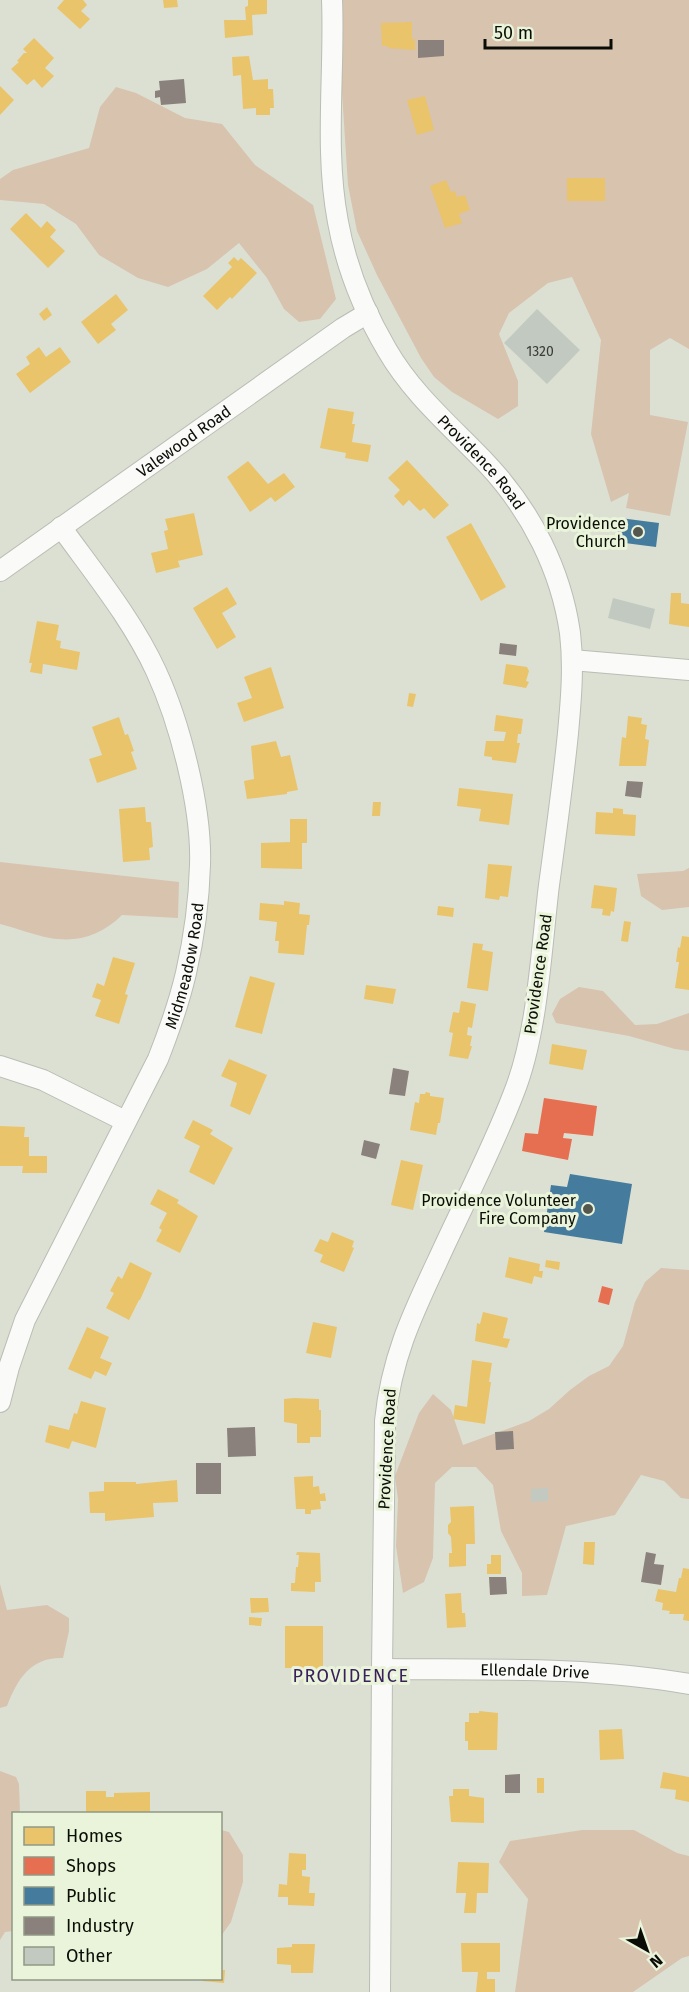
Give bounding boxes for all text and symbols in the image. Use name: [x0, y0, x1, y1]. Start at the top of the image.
scale bar: [485, 12, 611, 50]
text: 50 m: [494, 22, 533, 44]
house number: 1320: [526, 343, 554, 360]
street label: Valewood Road: [133, 401, 234, 481]
street label: Providence Road: [434, 411, 529, 513]
place label: Providence Church: [546, 514, 626, 551]
marker: Providence Church: [631, 525, 645, 539]
street label: Midmeadow Road: [161, 902, 207, 1031]
street label: Providence Road: [520, 913, 556, 1035]
place label: Providence Volunteer Fire Company: [421, 1191, 577, 1228]
marker: Providence Volunteer Fire Company: [581, 1202, 595, 1216]
street label: Providence Road: [374, 1388, 400, 1510]
street label: Ellendale Drive: [480, 1660, 590, 1682]
district label: PROVIDENCE: [292, 1665, 410, 1687]
legend: [12, 1812, 222, 1980]
text: Homes: [66, 1825, 122, 1847]
text: Shops: [66, 1855, 116, 1877]
text: Public: [66, 1885, 116, 1907]
text: Industry: [66, 1915, 134, 1937]
north arrow: [617, 1920, 677, 1980]
text: Other: [66, 1945, 112, 1967]
text: N: [646, 1950, 666, 1972]

